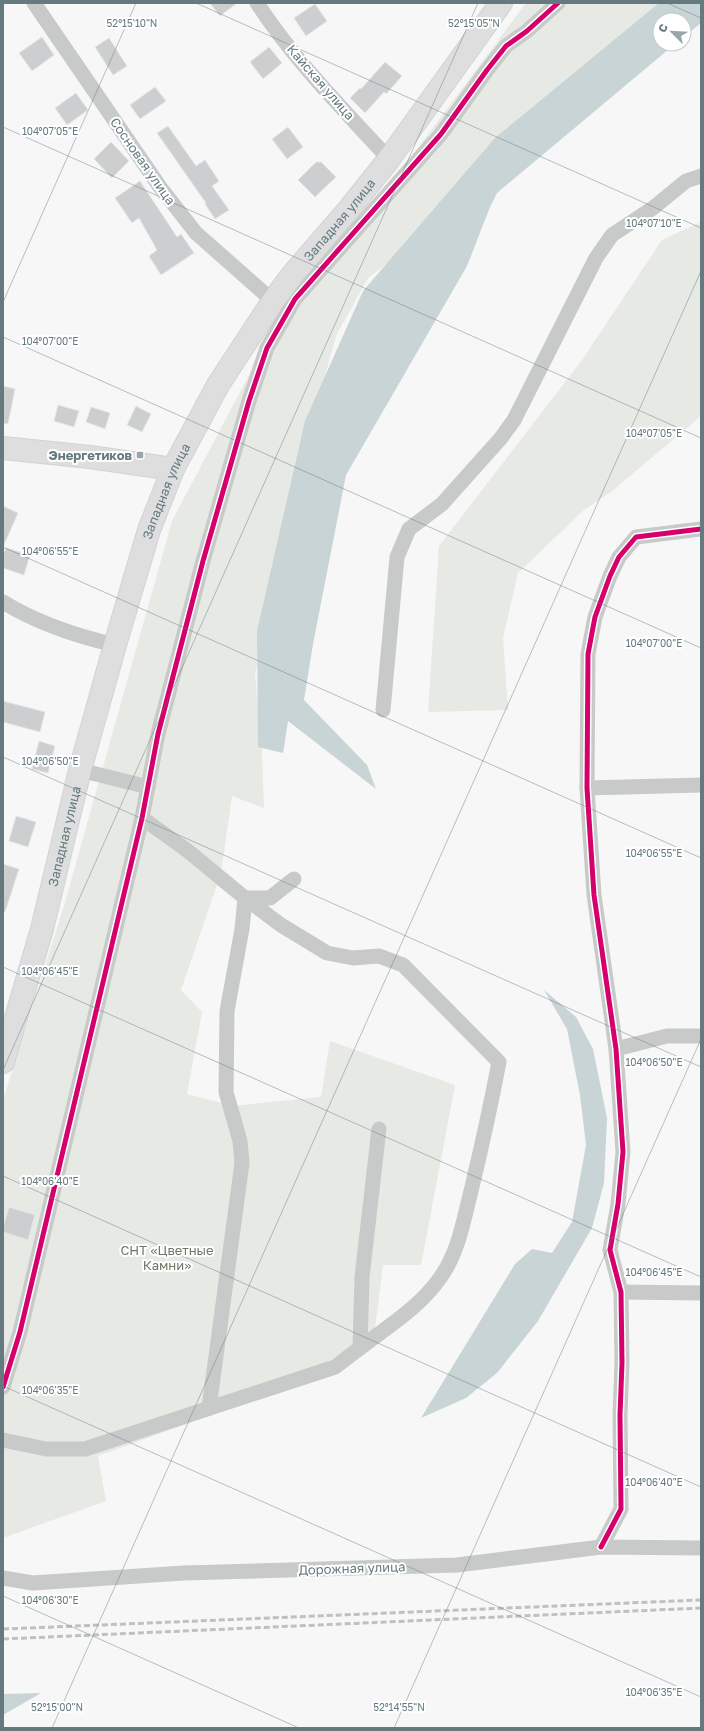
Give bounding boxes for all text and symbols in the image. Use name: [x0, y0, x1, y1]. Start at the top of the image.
north arrow: [652, 12, 692, 52]
text: 52°15'10"N: [107, 17, 157, 29]
text: 52°15'05"N: [448, 17, 500, 29]
text: С: [655, 21, 670, 34]
street label: Кайская улица: [284, 41, 358, 123]
street label: Сосновая улица: [107, 114, 179, 208]
text: 104°07'05"E: [22, 125, 78, 137]
street label: Западная улица: [300, 175, 378, 264]
text: 104°07'10"E: [626, 217, 682, 229]
text: 104°07'00"E: [22, 335, 78, 347]
text: 104°07'05"E: [626, 427, 682, 439]
street label: Западная улица: [139, 440, 193, 541]
place label: Энергетиков: [48, 447, 132, 463]
marker: Энергетиков: [135, 450, 145, 460]
text: 104°06'55"E: [22, 545, 78, 557]
text: 104°07'00"E: [626, 637, 682, 649]
text: 104°06'50"E: [22, 755, 79, 767]
street label: Западная улица: [44, 784, 84, 888]
text: 104°06'55"E: [626, 847, 682, 859]
text: 104°06'45"E: [22, 965, 78, 977]
text: 104°06'50"E: [626, 1056, 683, 1068]
text: 104°06'40"E: [21, 1175, 79, 1187]
park label: СНТ «Цветные Камни»: [120, 1242, 214, 1273]
text: 104°06'45"E: [626, 1266, 682, 1278]
text: 104°06'35"E: [22, 1384, 78, 1396]
text: 104°06'40"E: [625, 1476, 683, 1488]
street label: Дорожная улица: [298, 1558, 406, 1578]
text: 104°06'30"E: [21, 1594, 79, 1606]
text: 104°06'35"E: [626, 1686, 682, 1698]
text: 52°15'00"N: [31, 1701, 83, 1713]
text: 52°14'55"N: [373, 1701, 425, 1713]

